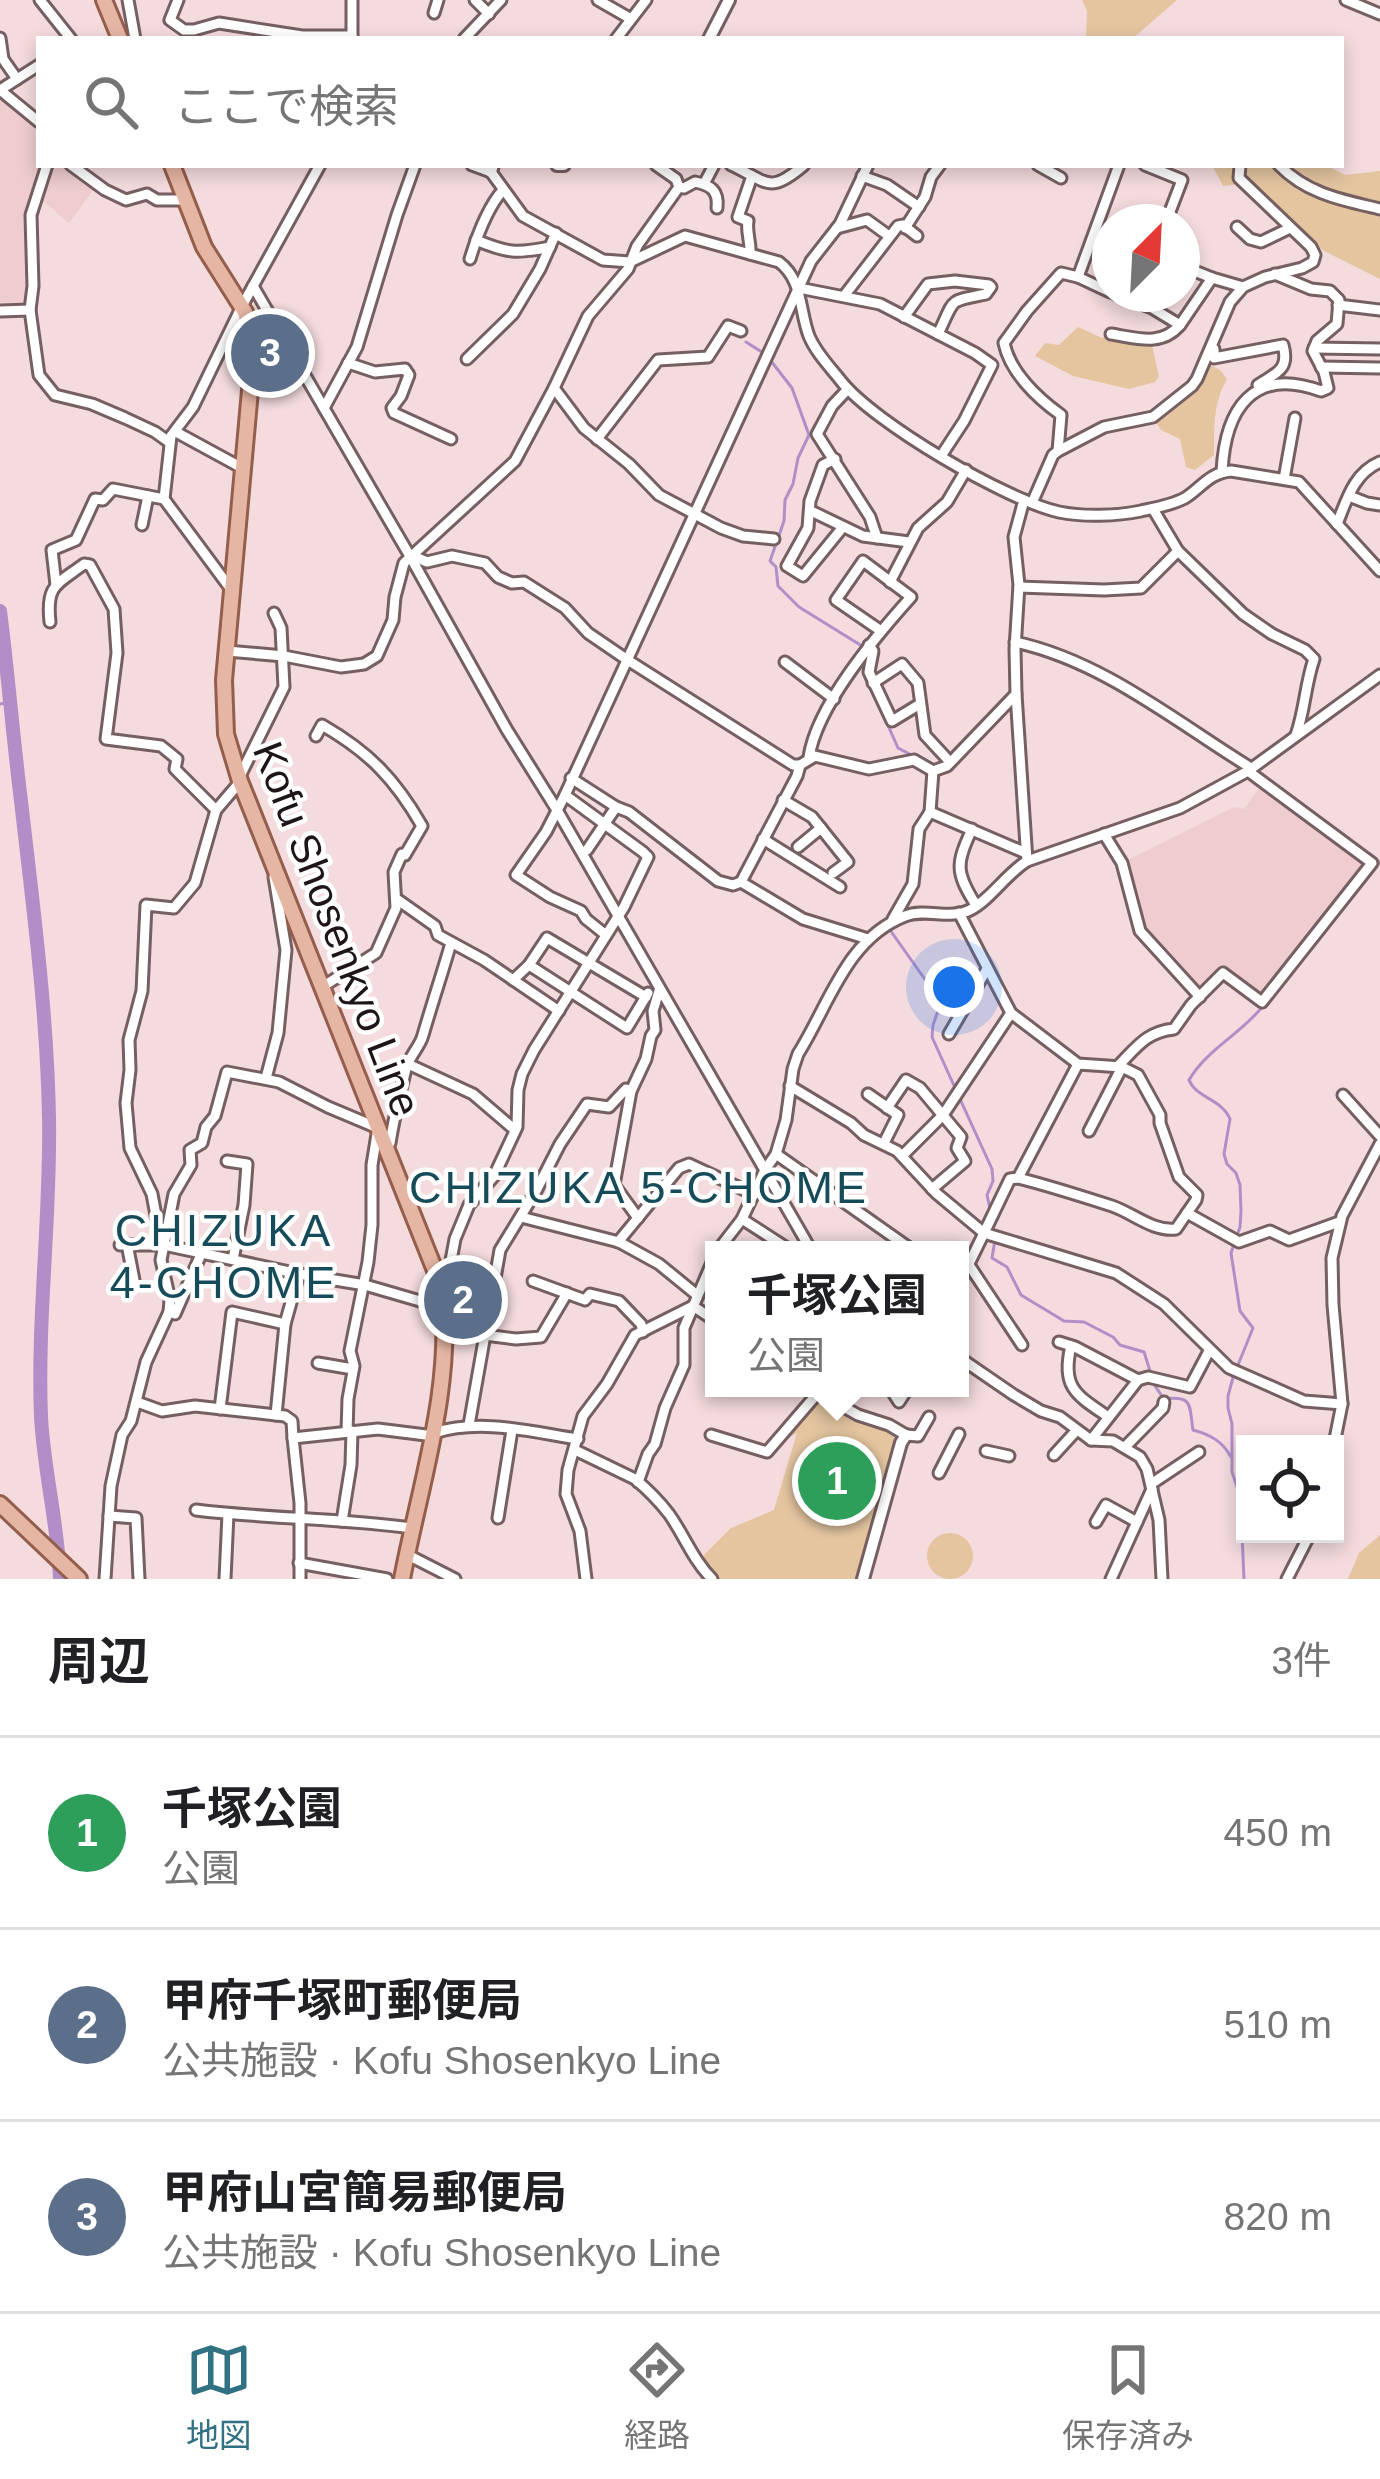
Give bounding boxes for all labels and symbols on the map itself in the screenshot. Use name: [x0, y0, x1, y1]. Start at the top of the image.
north arrow: [1092, 204, 1200, 312]
pin: 3: [231, 308, 309, 398]
street label: Kofu Shosenkyo Line: [244, 735, 430, 1123]
your location: [924, 957, 984, 1017]
district label: CHIZUKA 5-CHOME: [409, 1162, 869, 1213]
district label: CHIZUKA 4-CHOME: [110, 1205, 338, 1308]
pin: 2: [424, 1255, 502, 1345]
pin: 1: [798, 1436, 876, 1526]

